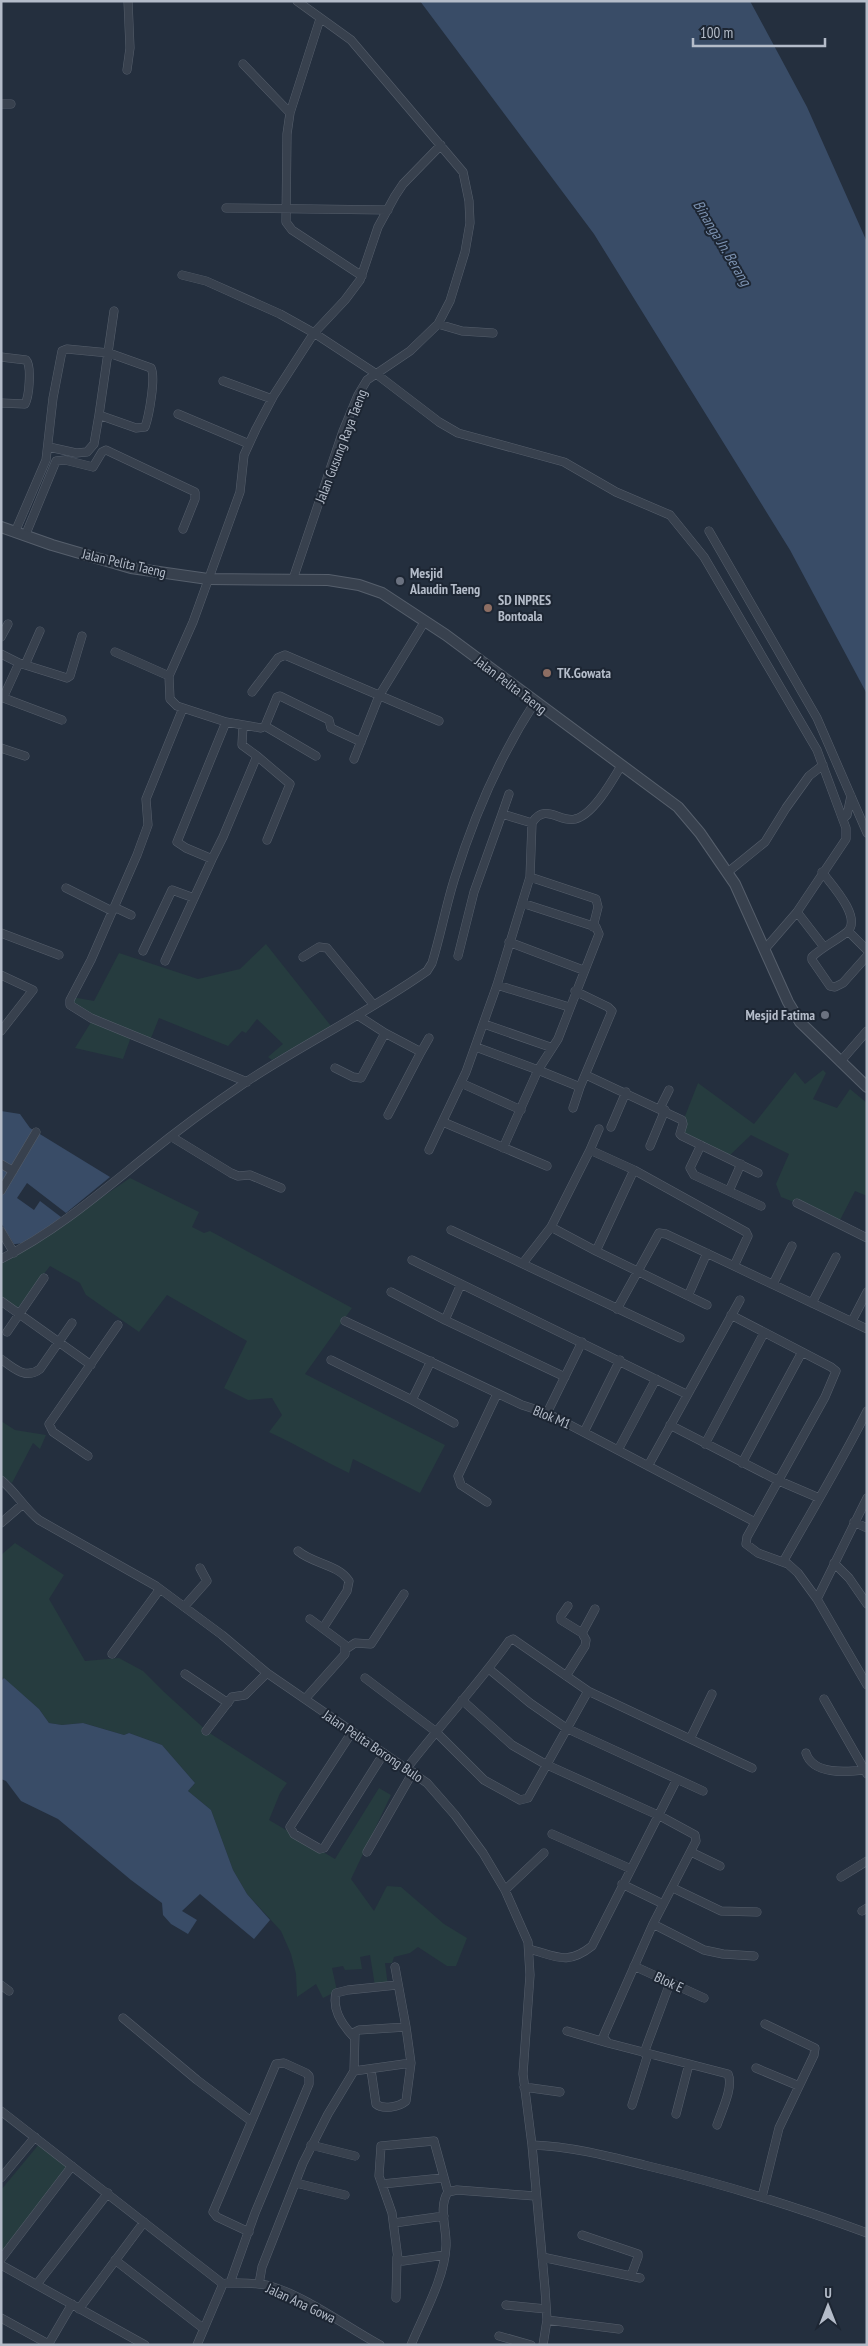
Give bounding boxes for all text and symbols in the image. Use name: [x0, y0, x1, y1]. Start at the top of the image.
scale bar: [693, 15, 826, 47]
text: 100 m: [700, 23, 733, 42]
water label: Binanga Jn. Berang: [689, 196, 756, 290]
street label: Jalan Gusung Raya Taeng: [311, 387, 371, 506]
street label: Jalan Pelita Taeng: [79, 544, 168, 581]
place label: Mesjid Alaudin Taeng: [409, 564, 480, 598]
marker: Mesjid Alaudin Taeng: [394, 575, 406, 587]
place label: SD INPRES Bontoala: [498, 591, 551, 625]
marker: SD INPRES Bontoala: [482, 602, 494, 614]
street label: Jalan Pelita Taeng: [471, 651, 551, 718]
place label: TK.Gowata: [557, 664, 611, 682]
marker: TK.Gowata: [541, 667, 553, 679]
place label: Mesjid Fatima: [745, 1006, 815, 1024]
marker: Mesjid Fatima: [819, 1009, 831, 1021]
street label: Blok M1: [530, 1401, 574, 1433]
street label: Jalan Pelita Borong Bulo: [319, 1705, 427, 1786]
street label: Blok E: [652, 1968, 686, 1996]
street label: Jalan Ana Gowa: [262, 2279, 339, 2327]
north arrow: [803, 2281, 853, 2331]
text: U: [824, 2284, 832, 2302]

